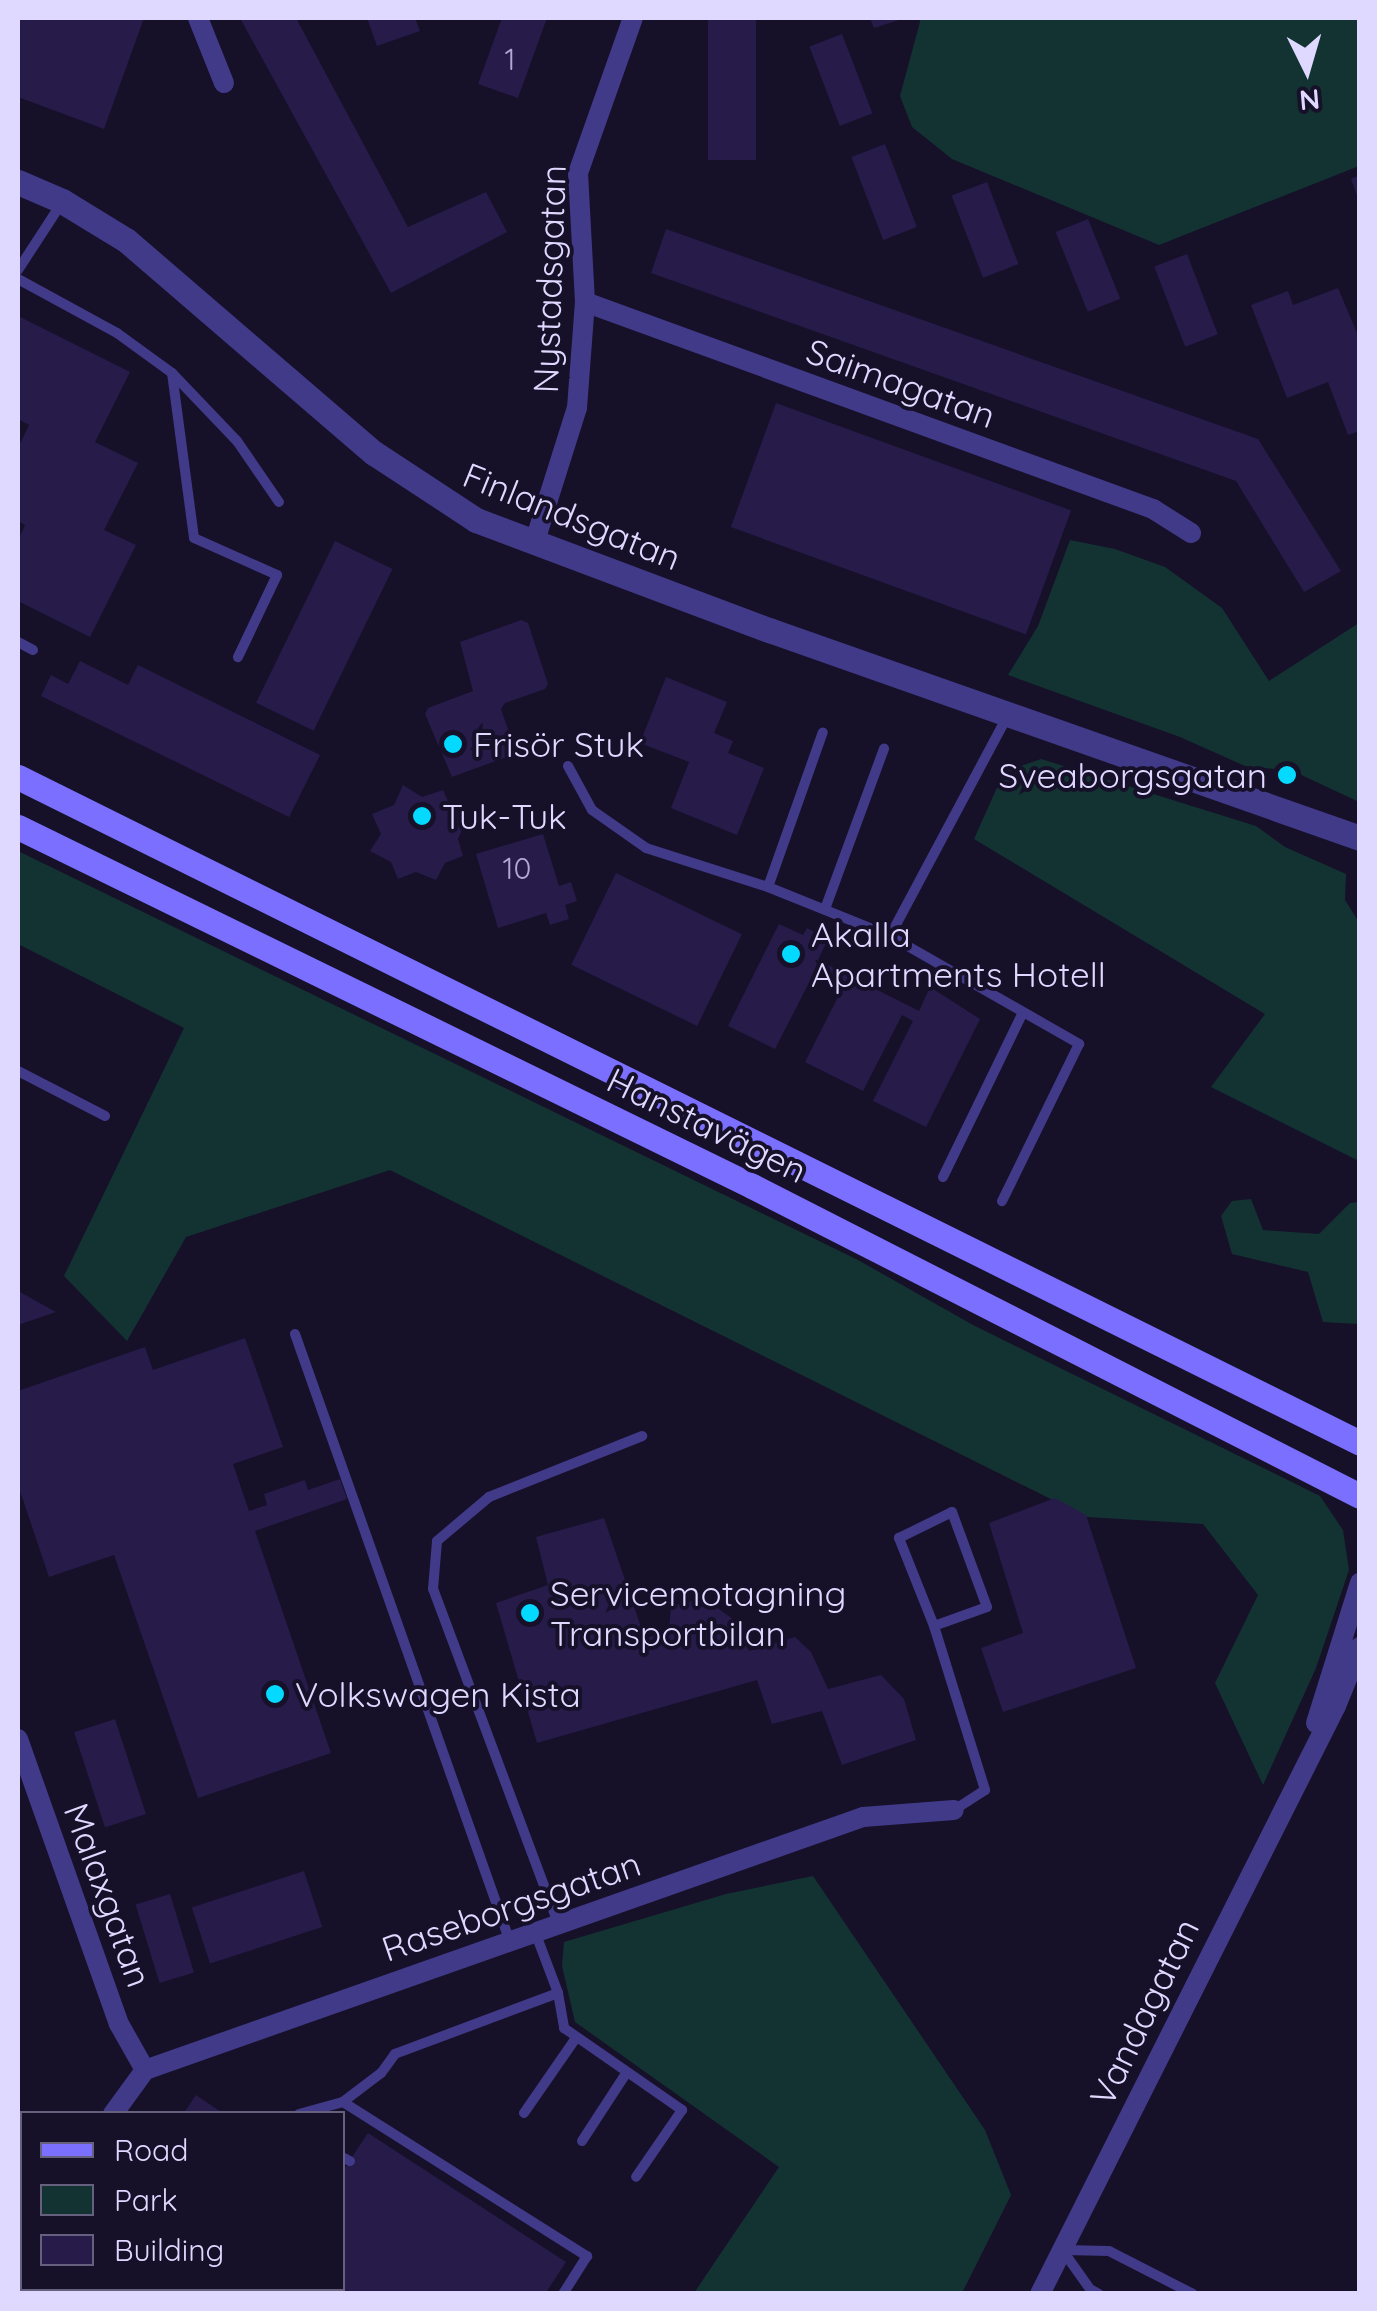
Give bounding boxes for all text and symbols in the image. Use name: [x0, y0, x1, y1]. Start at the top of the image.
north arrow: [1257, 20, 1357, 120]
house number: 1: [504, 41, 516, 77]
text: N: [1298, 82, 1321, 119]
street label: Nystadsgatan: [524, 164, 574, 394]
street label: Saimagatan: [801, 329, 1001, 437]
street label: Finlandsgatan: [457, 453, 687, 579]
place label: Frisör Stuk: [473, 723, 644, 765]
marker: Frisör Stuk: [442, 733, 464, 755]
place label: Sveaborgsgatan: [998, 754, 1267, 796]
marker: Sveaborgsgatan: [1276, 764, 1298, 786]
place label: Tuk-Tuk: [442, 795, 567, 837]
marker: Tuk-Tuk: [411, 805, 433, 827]
house number: 10: [503, 850, 531, 886]
place label: Akalla Apartments Hotell: [811, 913, 1106, 995]
marker: Akalla Apartments Hotell: [780, 943, 802, 965]
street label: Hanstavägen: [600, 1059, 814, 1191]
place label: Servicemotagning Transportbilan: [550, 1572, 846, 1654]
marker: Servicemotagning Transportbilan: [519, 1602, 541, 1624]
place label: Volkswagen Kista: [295, 1673, 581, 1715]
marker: Volkswagen Kista: [264, 1683, 286, 1705]
street label: Malaxgatan: [55, 1797, 161, 1993]
street label: Raseborgsgatan: [376, 1842, 646, 1970]
street label: Vandagatan: [1081, 1912, 1207, 2112]
legend: [20, 2111, 345, 2291]
text: Road: [114, 2131, 188, 2169]
text: Park: [114, 2181, 178, 2219]
text: Building: [114, 2231, 224, 2269]

